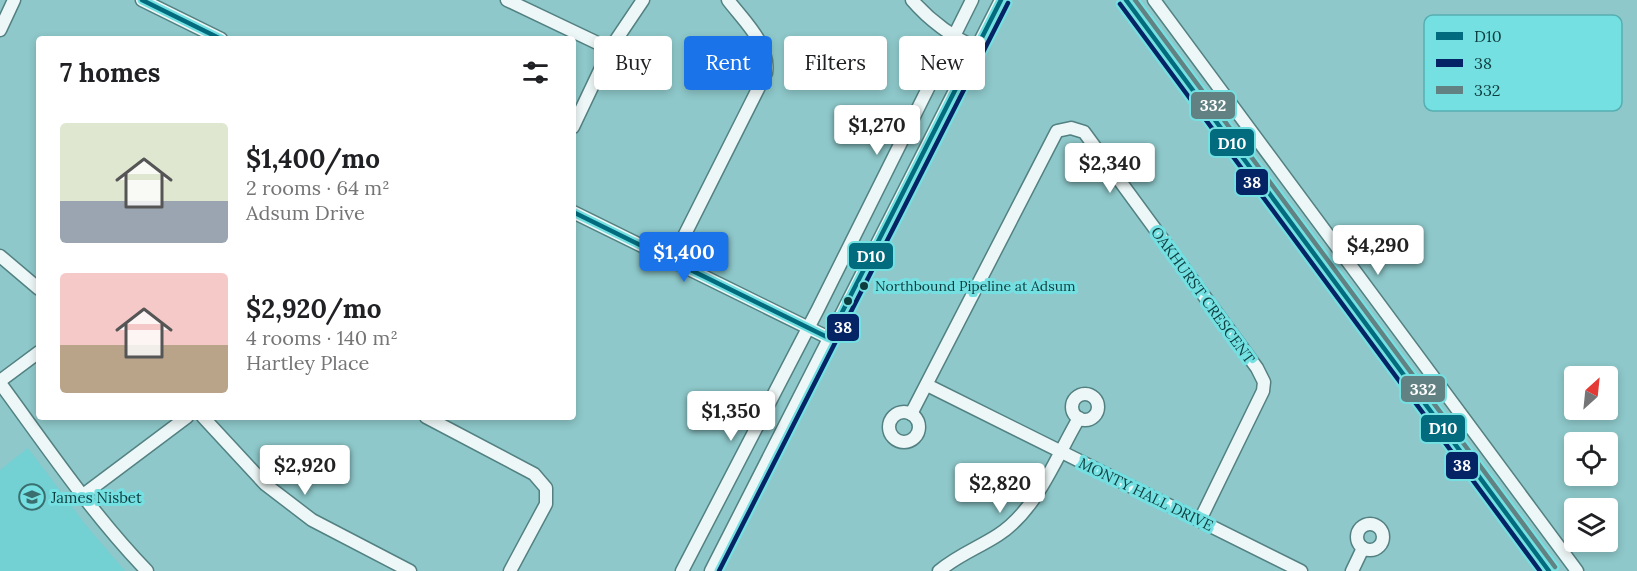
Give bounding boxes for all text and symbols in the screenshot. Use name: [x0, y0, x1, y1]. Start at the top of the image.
legend: [1424, 15, 1622, 111]
text: D10: [1474, 26, 1502, 46]
chip: Buy: [594, 36, 672, 90]
chip: Rent: [684, 36, 772, 90]
chip: Filters: [784, 36, 887, 90]
chip: New: [899, 36, 985, 90]
text: 38: [1474, 53, 1492, 73]
text: 7 homes: [60, 56, 160, 89]
icon: filters: [519, 56, 552, 89]
text: 332: [1474, 80, 1500, 100]
line badge: 332: [1190, 91, 1236, 120]
text: 332: [1200, 95, 1226, 115]
pin: $1,270: [828, 105, 926, 156]
text: $1,270: [848, 112, 906, 137]
line badge: D10: [1209, 128, 1255, 157]
text: D10: [1218, 133, 1246, 153]
text: $1,400/mo: [246, 142, 380, 175]
pin: $2,340: [1061, 143, 1159, 194]
icon: home: [108, 147, 180, 219]
text: $2,340: [1079, 150, 1141, 175]
line badge: 38: [1235, 168, 1269, 196]
text: 38: [1243, 172, 1261, 192]
text: 2 rooms · 64 m²: [246, 175, 390, 200]
text: Adsum Drive: [246, 200, 365, 225]
street label: OAKHURST CRESCENT: [1147, 223, 1259, 367]
pin: $4,290: [1329, 225, 1427, 276]
pin: $1,400: [635, 232, 733, 283]
text: $4,290: [1347, 232, 1409, 257]
text: $1,400: [653, 239, 715, 264]
line badge: D10: [848, 242, 894, 270]
text: D10: [857, 246, 885, 266]
place label: Northbound Pipeline at Adsum: [875, 277, 1076, 295]
marker: Northbound Pipeline at Adsum: [858, 280, 870, 292]
text: $2,920/mo: [246, 292, 381, 325]
unlabelled marker: [842, 295, 854, 307]
icon: home: [108, 297, 180, 369]
line badge: 38: [826, 313, 860, 342]
text: 38: [834, 317, 852, 337]
text: 4 rooms · 140 m²: [246, 325, 398, 350]
text: Hartley Place: [246, 350, 369, 375]
north arrow: [1564, 366, 1618, 420]
map controls: [1564, 366, 1618, 552]
line badge: 332: [1400, 375, 1446, 403]
text: 332: [1410, 379, 1436, 399]
pin: $1,350: [682, 391, 780, 442]
text: $1,350: [701, 398, 761, 423]
line badge: D10: [1420, 414, 1466, 443]
text: D10: [1429, 418, 1457, 438]
button: locate: [1564, 432, 1618, 486]
pin: $2,920: [256, 445, 354, 496]
line badge: 38: [1445, 451, 1479, 480]
text: $2,920: [274, 452, 336, 477]
street label: MONTY HALL DRIVE: [1076, 453, 1216, 535]
text: 38: [1453, 455, 1471, 475]
pin: $2,820: [951, 463, 1049, 514]
text: $2,820: [969, 470, 1031, 495]
school or university icon: James Nisbet: [17, 482, 47, 512]
place label: James Nisbet: [50, 488, 142, 507]
button: layers: [1564, 498, 1618, 552]

